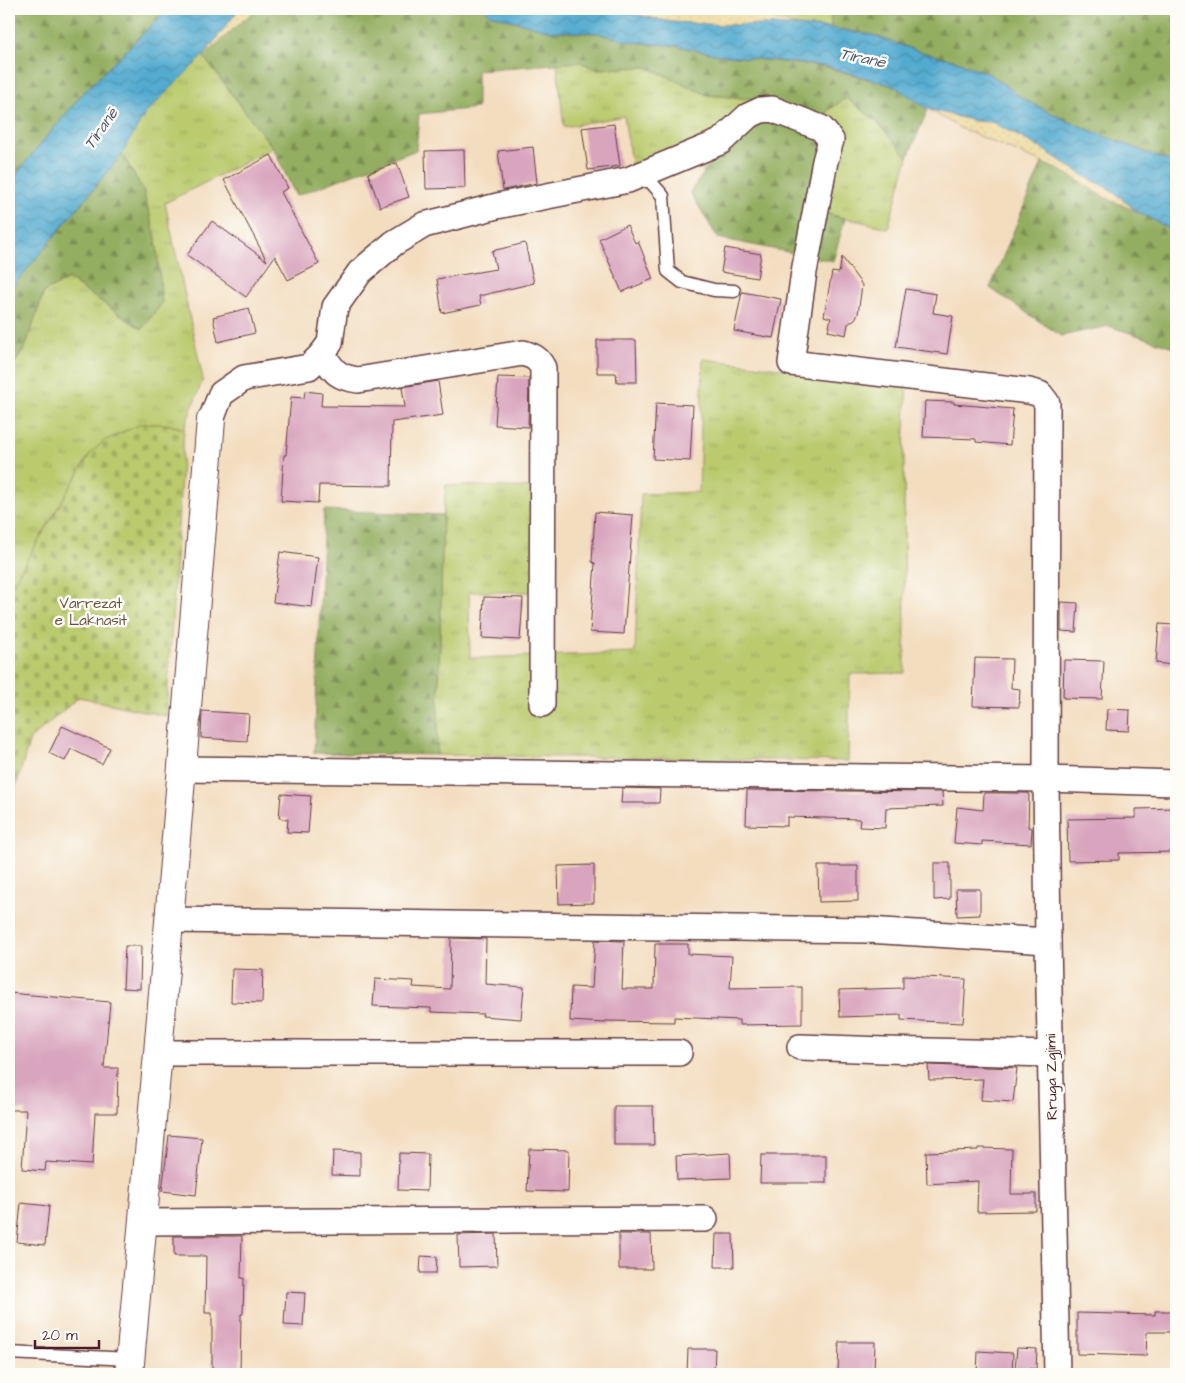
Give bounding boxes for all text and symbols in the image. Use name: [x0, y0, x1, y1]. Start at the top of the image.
water label: Tiranë: [838, 42, 889, 74]
water label: Tiranë: [79, 102, 124, 154]
park label: Varrezat e Laknasit: [55, 593, 127, 631]
street label: Rruga Zgjimi: [1040, 1033, 1064, 1120]
scale bar: [35, 1318, 99, 1350]
text: 20 m: [42, 1325, 78, 1346]

